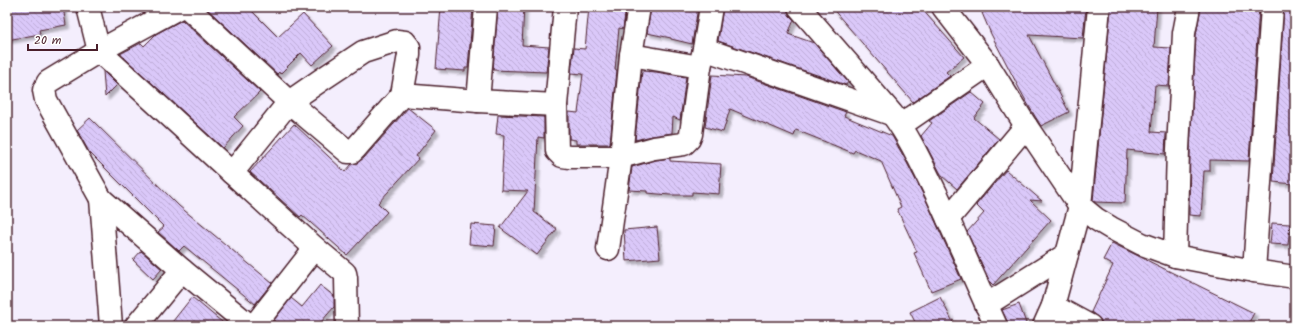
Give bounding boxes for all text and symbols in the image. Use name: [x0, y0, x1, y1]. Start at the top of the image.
scale bar: [28, 26, 97, 52]
text: 20 m: [34, 31, 62, 50]

